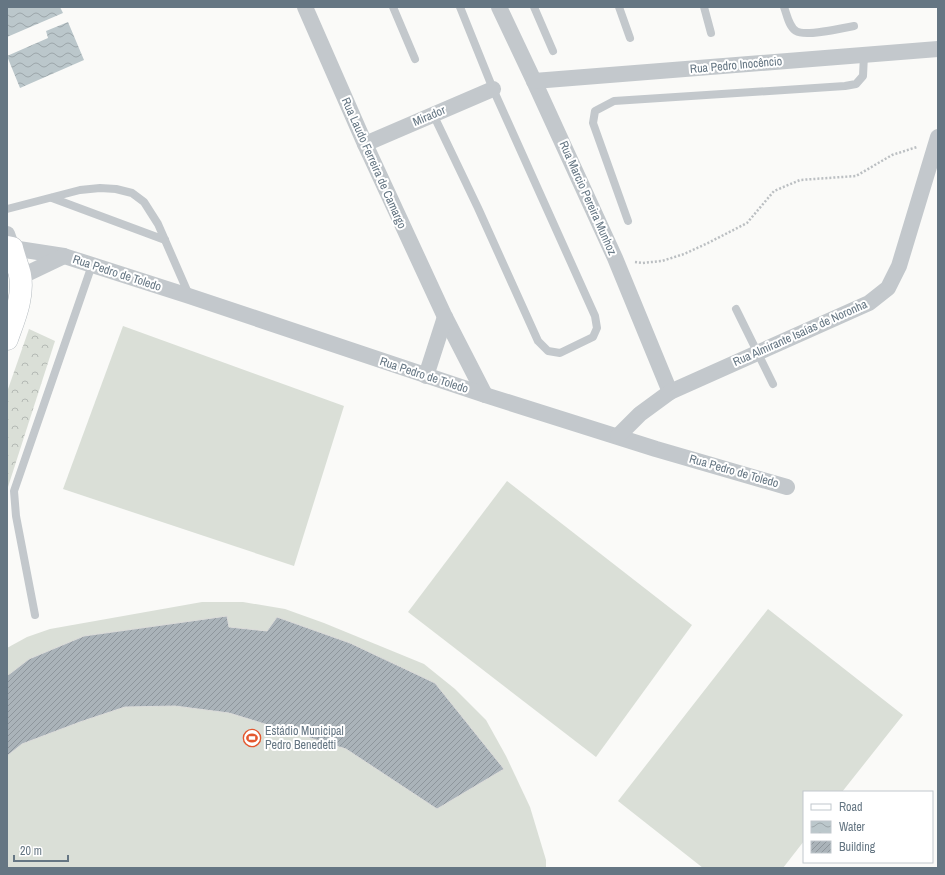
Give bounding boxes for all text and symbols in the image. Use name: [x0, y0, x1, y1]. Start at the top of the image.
street label: Rua Pedro Inocêncio: [689, 53, 783, 77]
street label: Rua Laudo Ferreira de Camargo: [338, 95, 410, 231]
street label: Mirador: [410, 102, 448, 130]
street label: Rua Marcio Pereira Munhoz: [556, 138, 620, 258]
street label: Rua Pedro de Toledo: [71, 251, 163, 295]
street label: Rua Almirante Isaías de Noronha: [730, 296, 870, 370]
street label: Rua Pedro de Toledo: [378, 353, 470, 397]
street label: Rua Pedro de Toledo: [687, 451, 781, 491]
place label: Estádio Municipal Pedro Benedetti: [265, 723, 344, 753]
sports icon: Estádio Municipal Pedro Benedetti: [242, 728, 262, 748]
legend: [803, 791, 933, 863]
text: Road: [839, 799, 863, 815]
text: Water: [839, 819, 866, 835]
scale bar: [14, 837, 68, 863]
text: Building: [839, 839, 876, 855]
text: 20 m: [20, 843, 42, 859]

